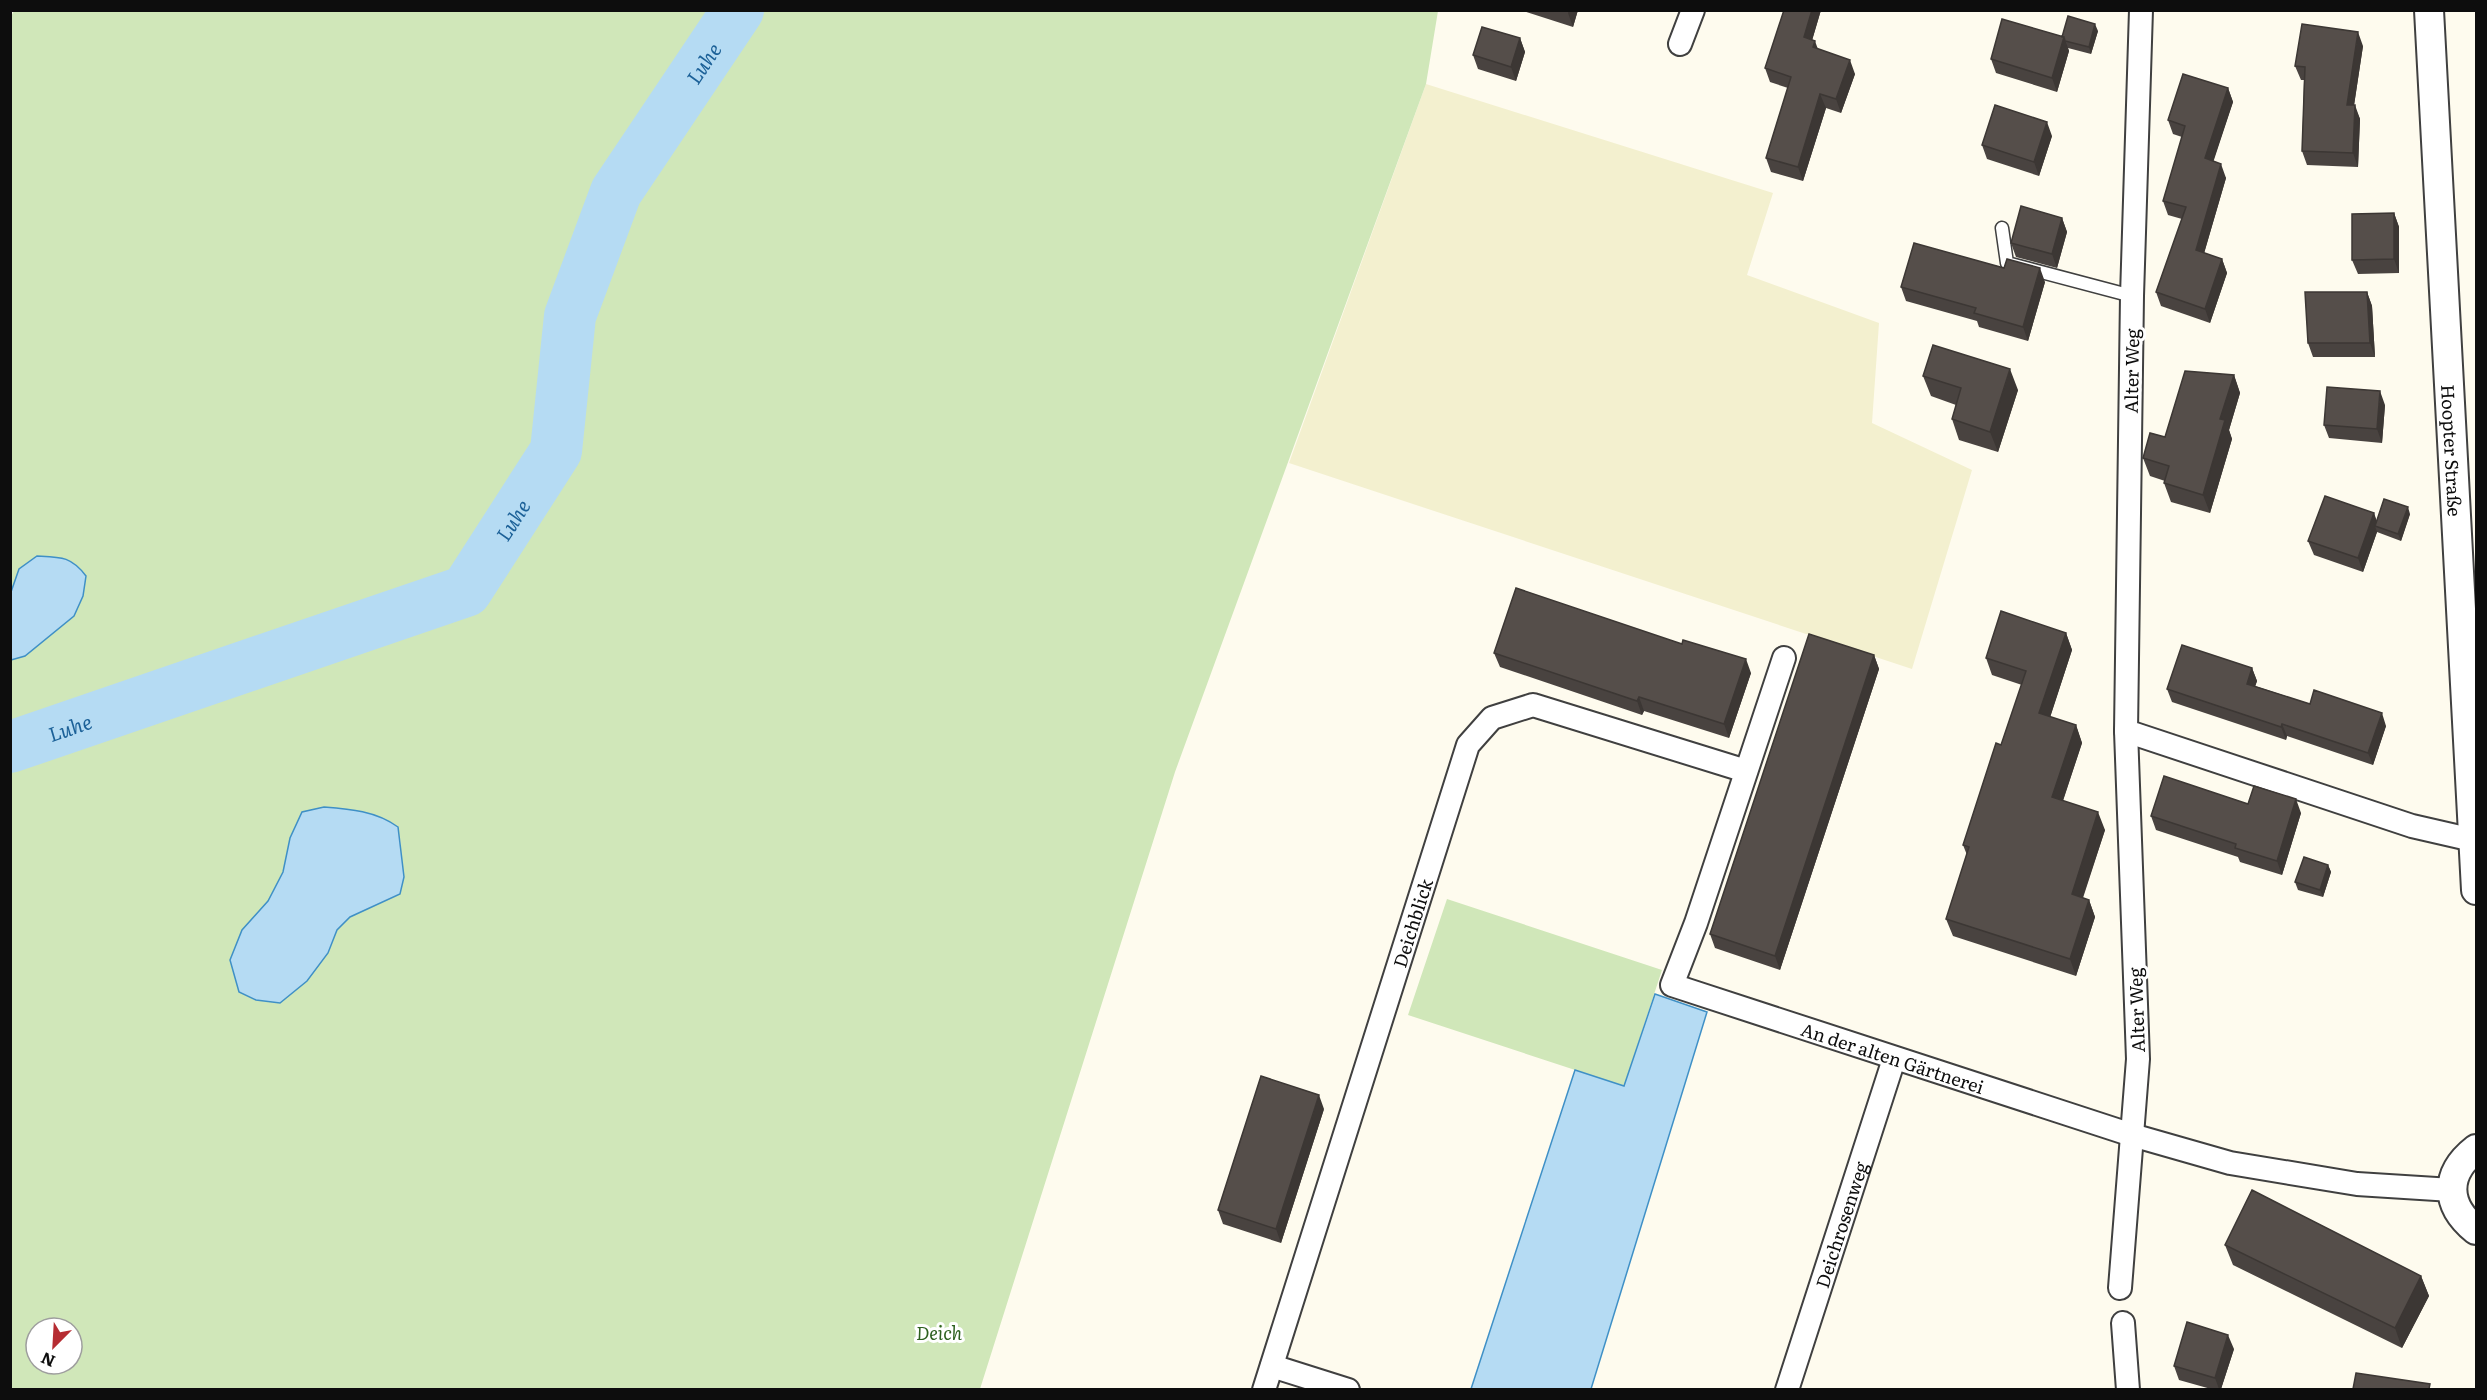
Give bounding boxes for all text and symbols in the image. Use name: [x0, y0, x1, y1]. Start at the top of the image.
water label: Luhe: [678, 36, 727, 89]
street label: Alter Weg: [2117, 327, 2145, 414]
street label: Hoopter Straße: [2436, 384, 2470, 517]
water label: Luhe: [487, 493, 537, 546]
water label: Luhe: [44, 705, 95, 748]
street label: Deichblick: [1385, 874, 1439, 971]
street label: Alter Weg: [2121, 966, 2151, 1053]
street label: An der alten Gärtnerei: [1798, 1015, 1988, 1099]
street label: Deichrosenweg: [1807, 1157, 1874, 1291]
north arrow: [24, 1316, 84, 1376]
park label: Deich: [916, 1319, 962, 1346]
text: N: [36, 1347, 59, 1374]

